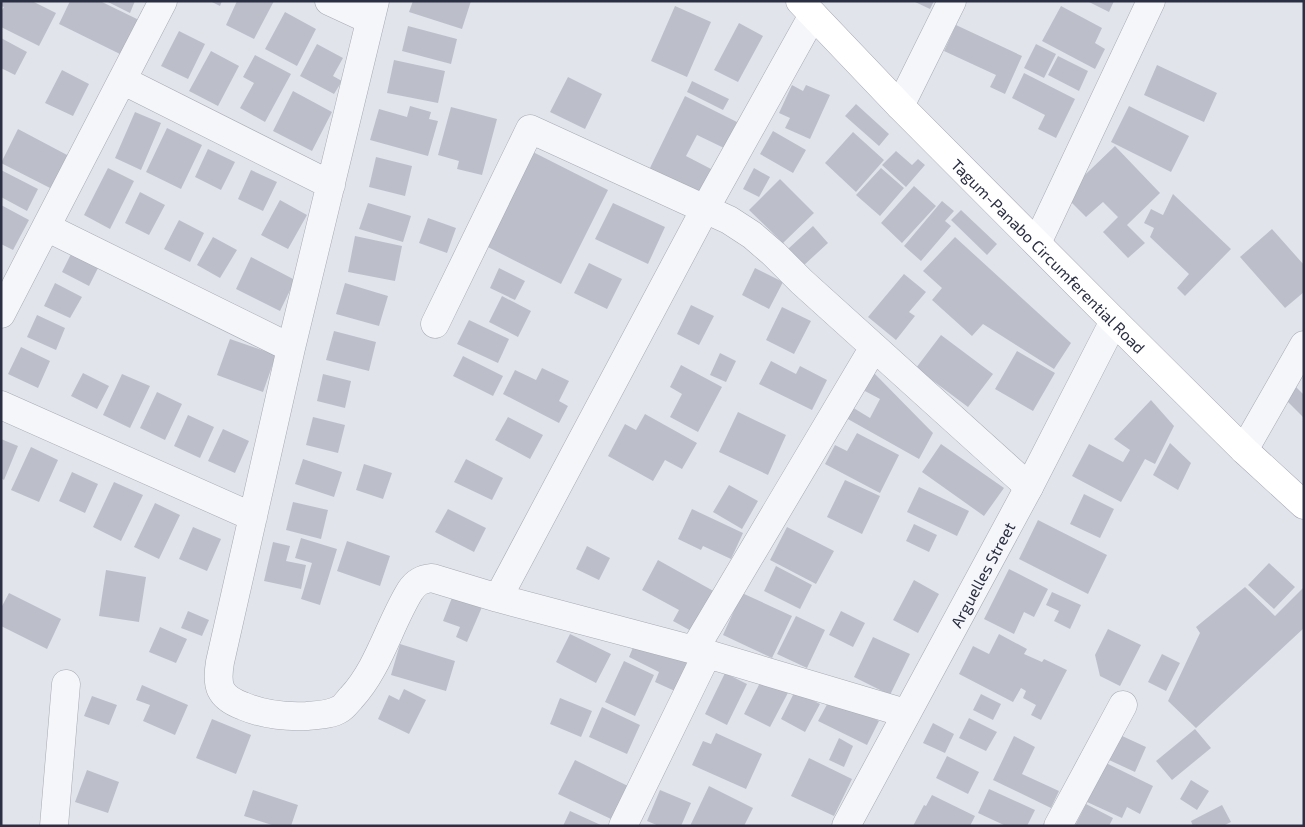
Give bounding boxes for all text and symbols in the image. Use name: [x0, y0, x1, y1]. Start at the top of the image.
street label: Tagum-Panabo Circumferential Road: [948, 154, 1150, 357]
street label: Arguelles Street: [946, 518, 1018, 630]

